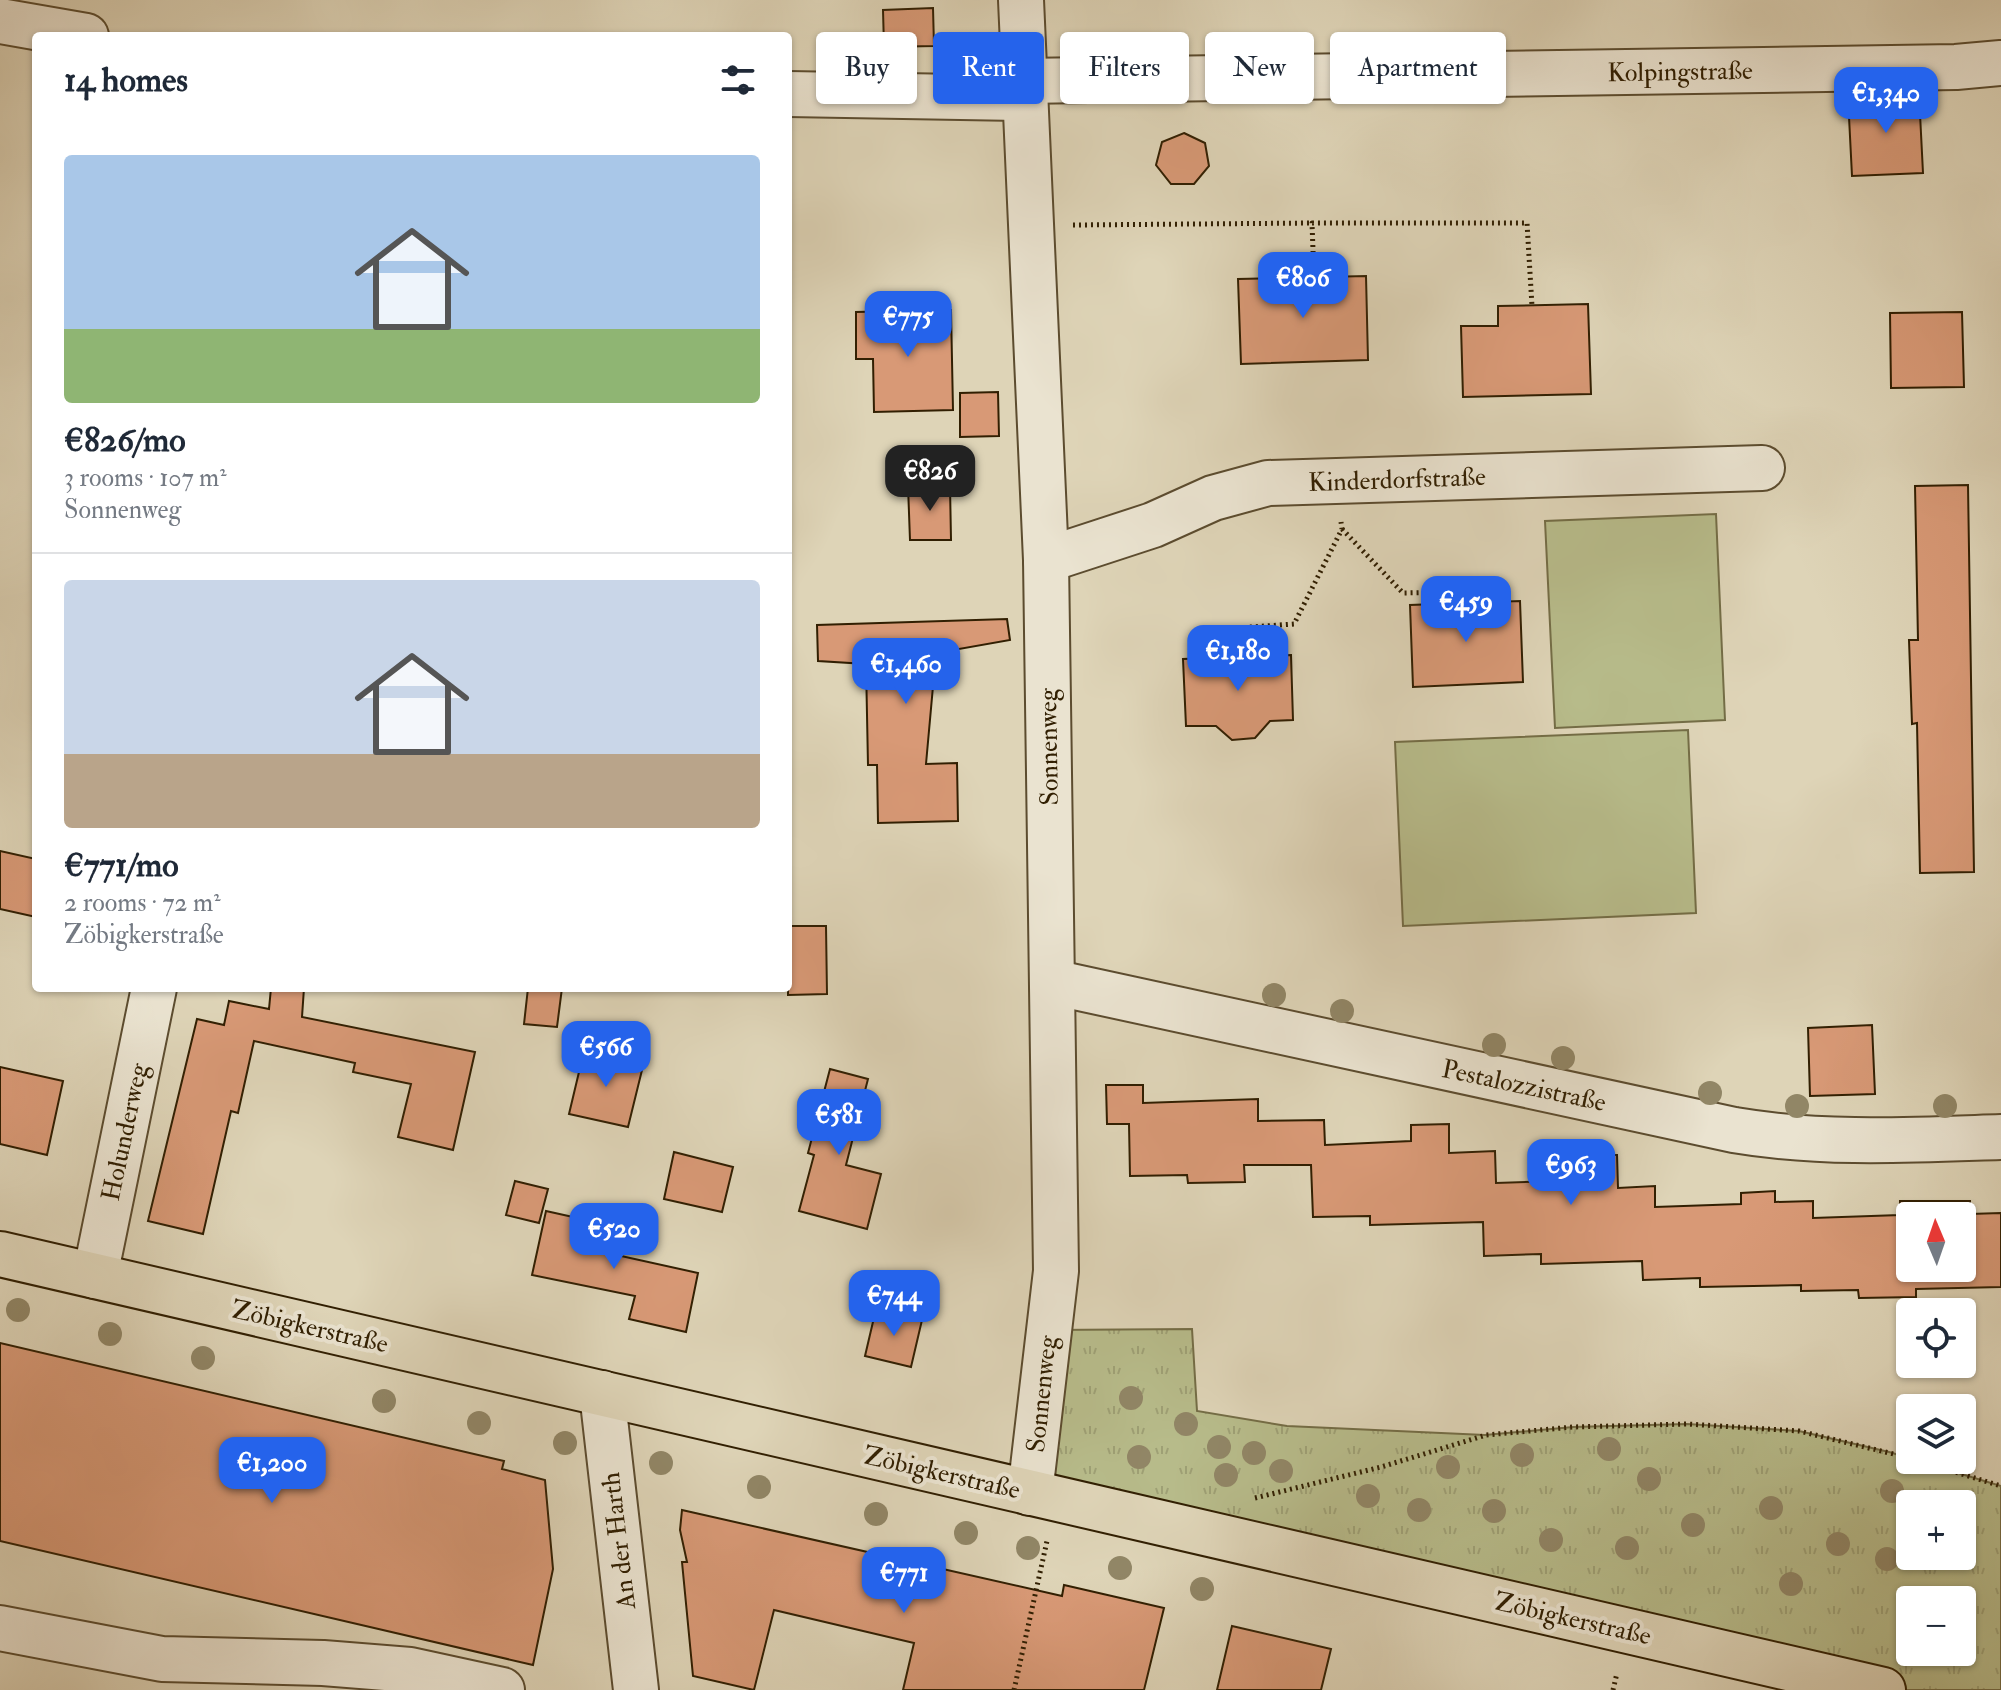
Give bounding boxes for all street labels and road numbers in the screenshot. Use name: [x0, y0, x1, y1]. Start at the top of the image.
street label: Kolpingstraße: [1607, 55, 1753, 90]
street label: Kinderdorfstraße: [1308, 461, 1486, 499]
street label: Sonnenweg: [1032, 687, 1066, 806]
street label: Pestalozzistraße: [1439, 1053, 1609, 1119]
street label: Holunderweg: [95, 1059, 155, 1204]
street label: Zöbigkerstraße: [228, 1293, 391, 1361]
street label: Sonnenweg: [1020, 1333, 1064, 1454]
street label: Zöbigkerstraße: [860, 1439, 1023, 1507]
street label: An der Harth: [595, 1470, 643, 1612]
street label: Zöbigkerstraße: [1491, 1585, 1654, 1653]

